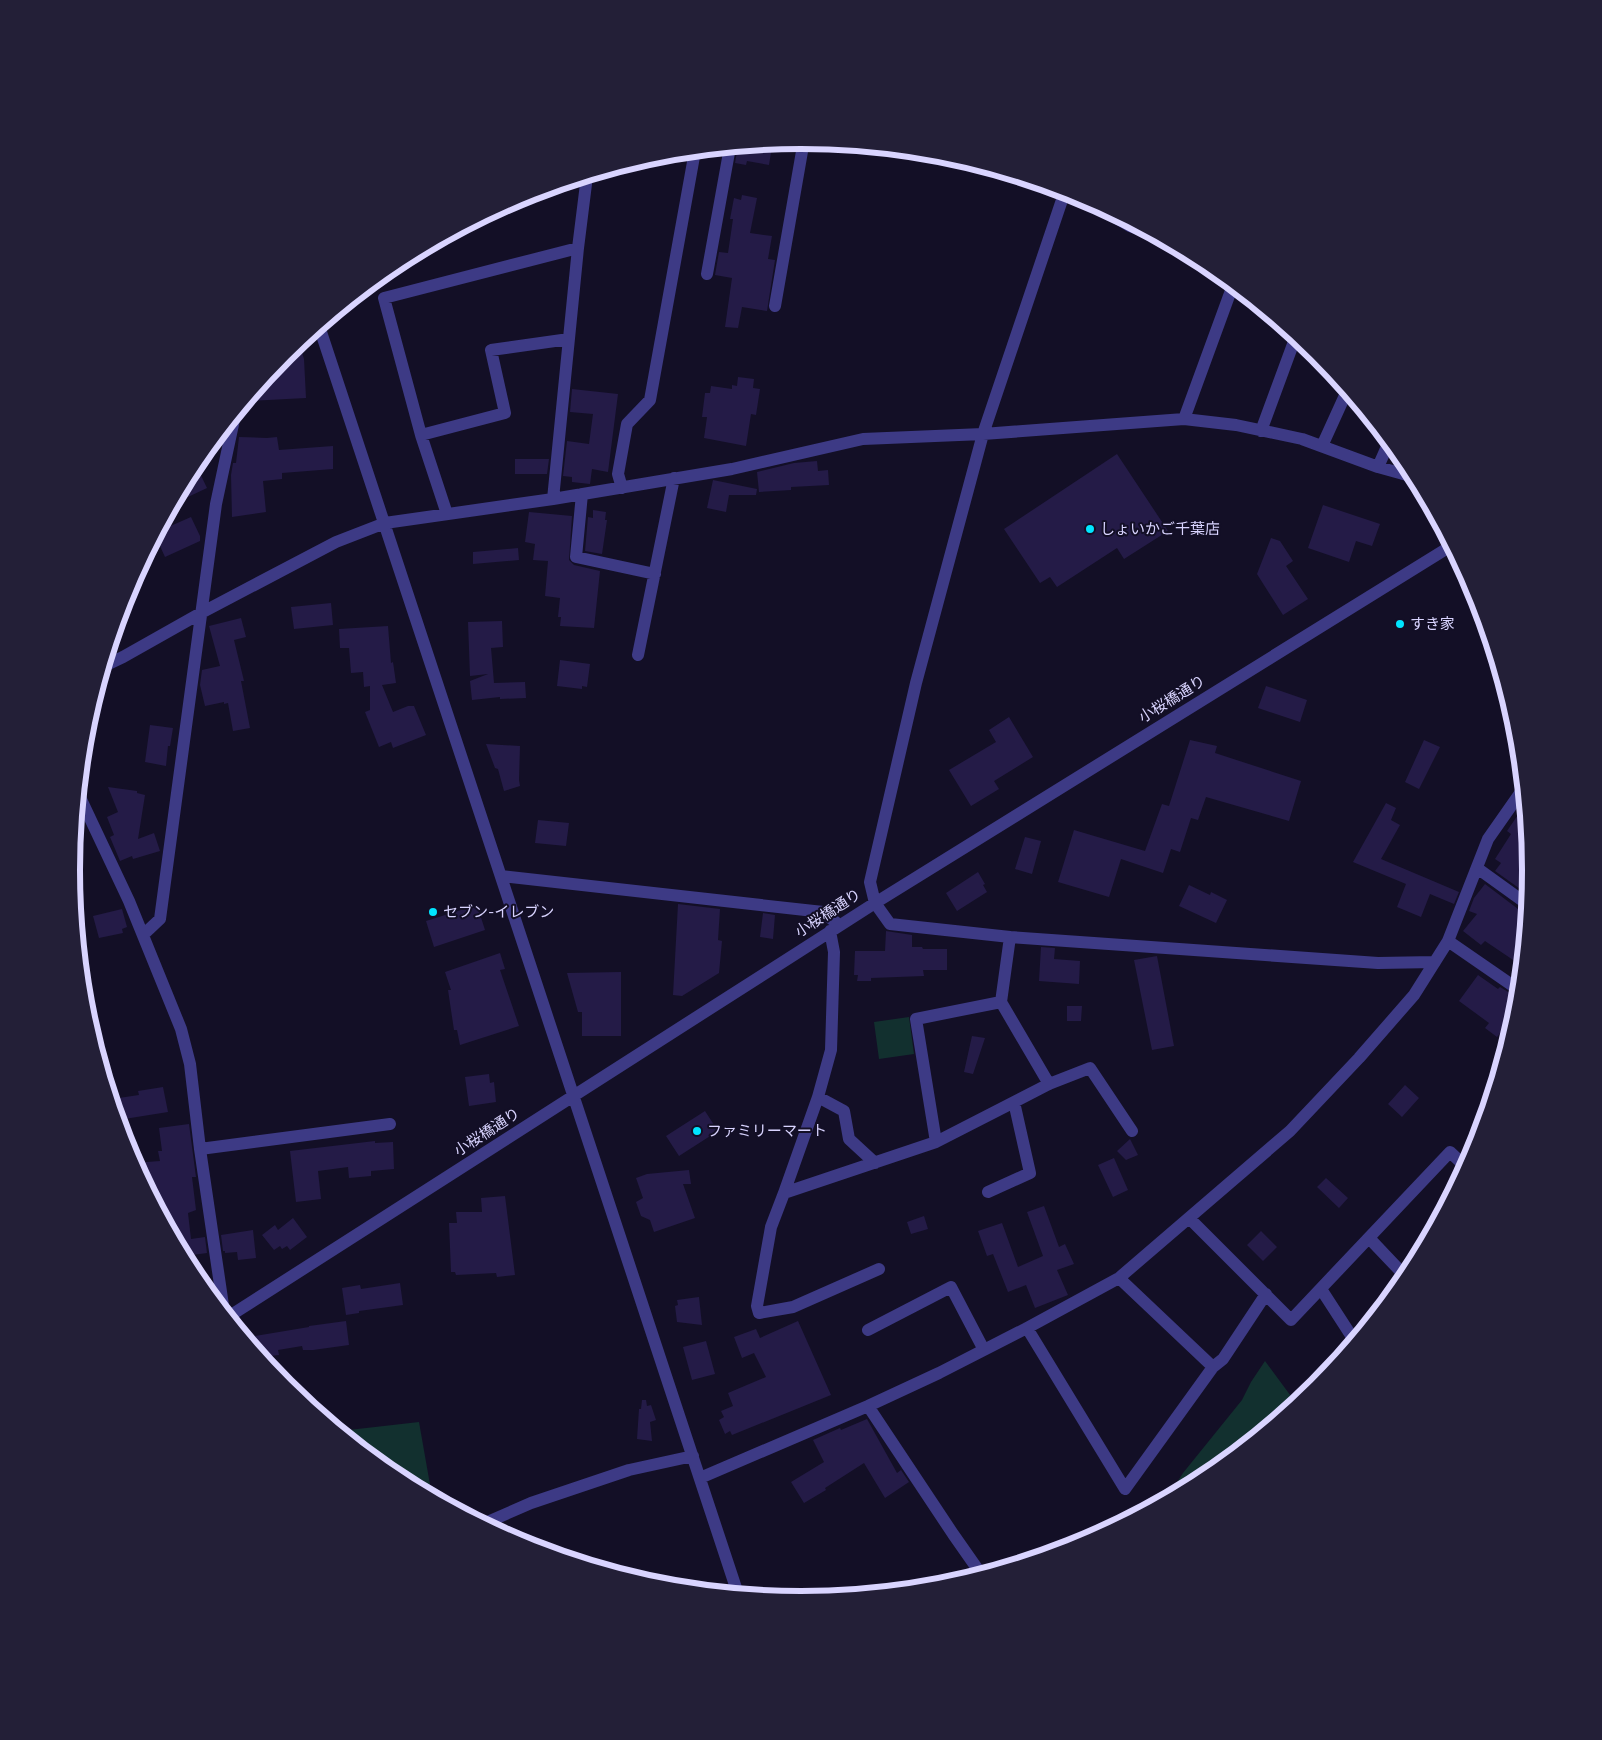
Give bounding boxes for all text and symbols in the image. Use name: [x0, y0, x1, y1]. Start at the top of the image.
place label: しょいかご千葉店: [1100, 519, 1220, 539]
marker: しょいかご千葉店: [1084, 523, 1096, 535]
place label: すき家: [1410, 614, 1455, 634]
marker: すき家: [1394, 618, 1406, 630]
street label: 小桜橋通り: [1135, 671, 1209, 727]
street label: 小桜橋通り: [791, 884, 865, 942]
place label: セブン-イレブン: [443, 902, 554, 922]
marker: セブン-イレブン: [427, 906, 439, 918]
street label: 小桜橋通り: [450, 1103, 524, 1161]
place label: ファミリーマート: [707, 1121, 827, 1141]
marker: ファミリーマート: [691, 1125, 703, 1137]

